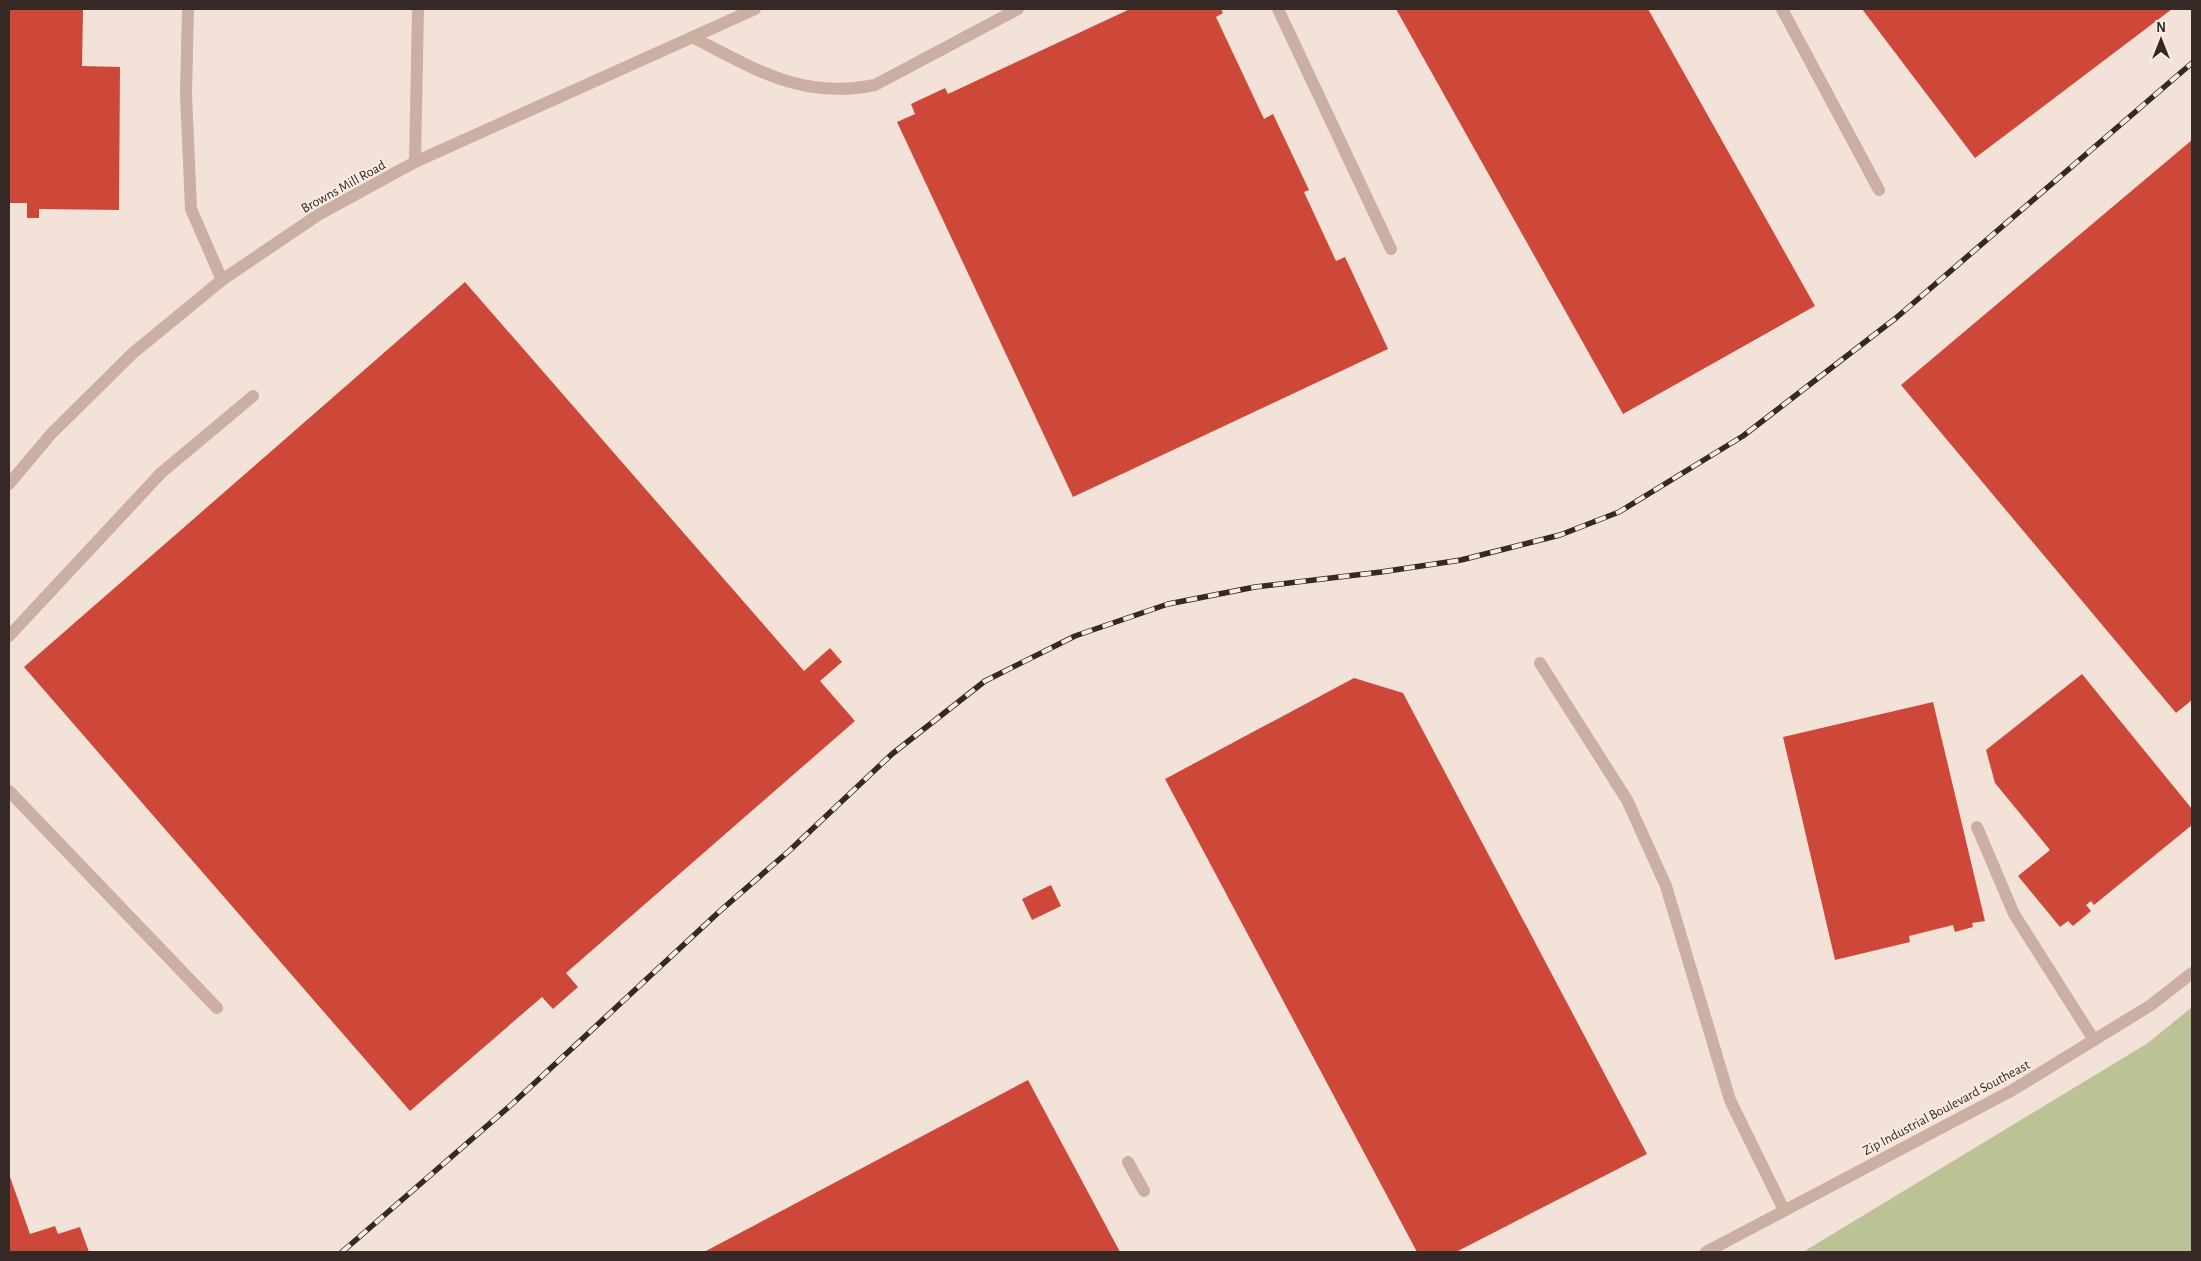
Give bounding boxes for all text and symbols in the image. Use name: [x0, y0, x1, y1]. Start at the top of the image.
north arrow: [2136, 15, 2186, 65]
text: N: [2156, 21, 2166, 35]
street label: Browns Mill Road: [299, 158, 388, 216]
street label: Zip Industrial Boulevard Southeast: [1860, 1057, 2033, 1158]

